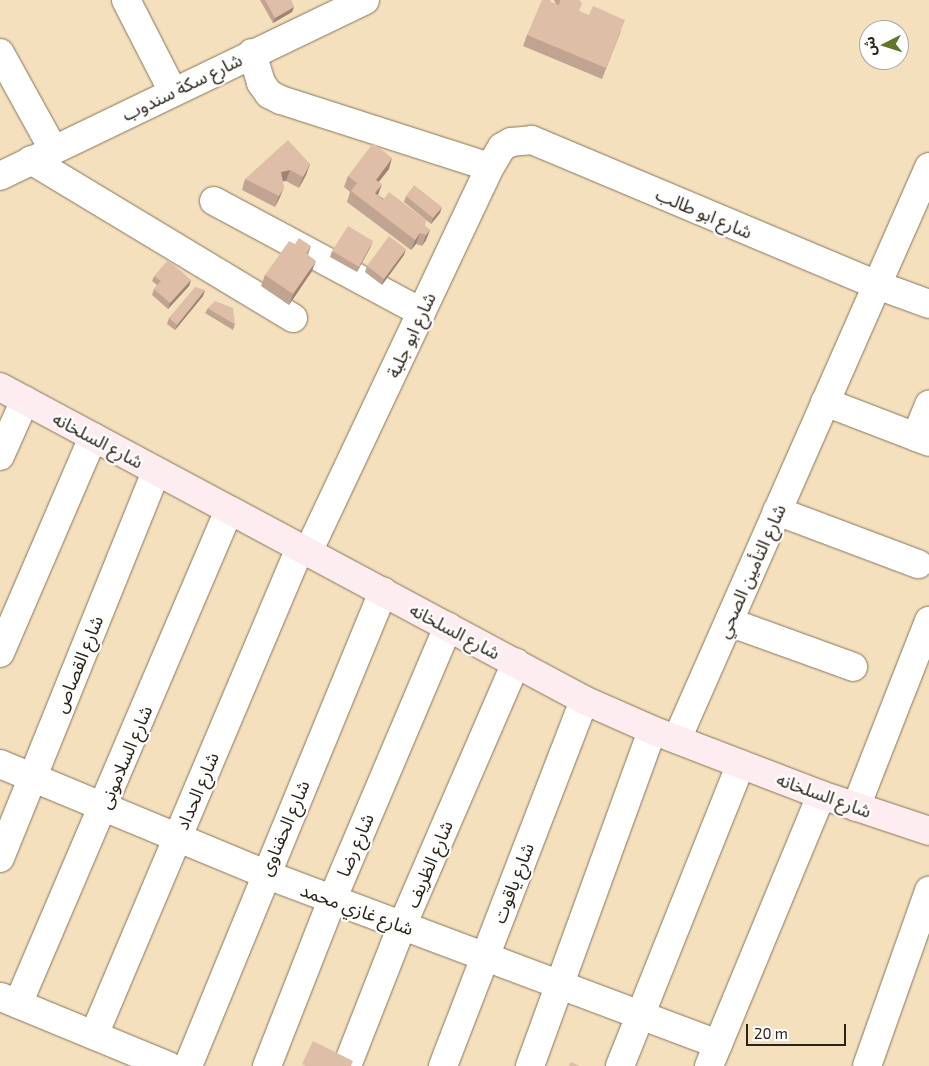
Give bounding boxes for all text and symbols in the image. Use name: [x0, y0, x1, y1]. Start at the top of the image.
north arrow: [859, 20, 909, 70]
text: ش: [860, 36, 879, 57]
street label: شارع سكة سندوب: [118, 49, 246, 125]
street label: شارع ابو طالب: [653, 183, 755, 243]
street label: شارع ابو جلبة: [382, 289, 440, 381]
street label: شارع السلخانه: [49, 407, 147, 473]
street label: شارع التأمين الصحي: [712, 501, 790, 641]
street label: شارع السلخانه: [406, 598, 504, 664]
street label: شارع القصاص: [49, 612, 107, 716]
street label: شارع السلامونى: [94, 702, 156, 812]
street label: شارع الحداد: [171, 749, 223, 833]
street label: شارع السلخانه: [774, 768, 874, 822]
street label: شارع الحفناوى: [254, 777, 314, 879]
street label: شارع رضا: [332, 810, 378, 880]
street label: شارع الظريف: [401, 817, 457, 911]
street label: شارع ياقوت: [488, 840, 538, 926]
street label: شارع غازي محمد: [298, 879, 416, 939]
scale bar: [749, 1014, 849, 1046]
text: 20 m: [754, 1024, 788, 1042]

